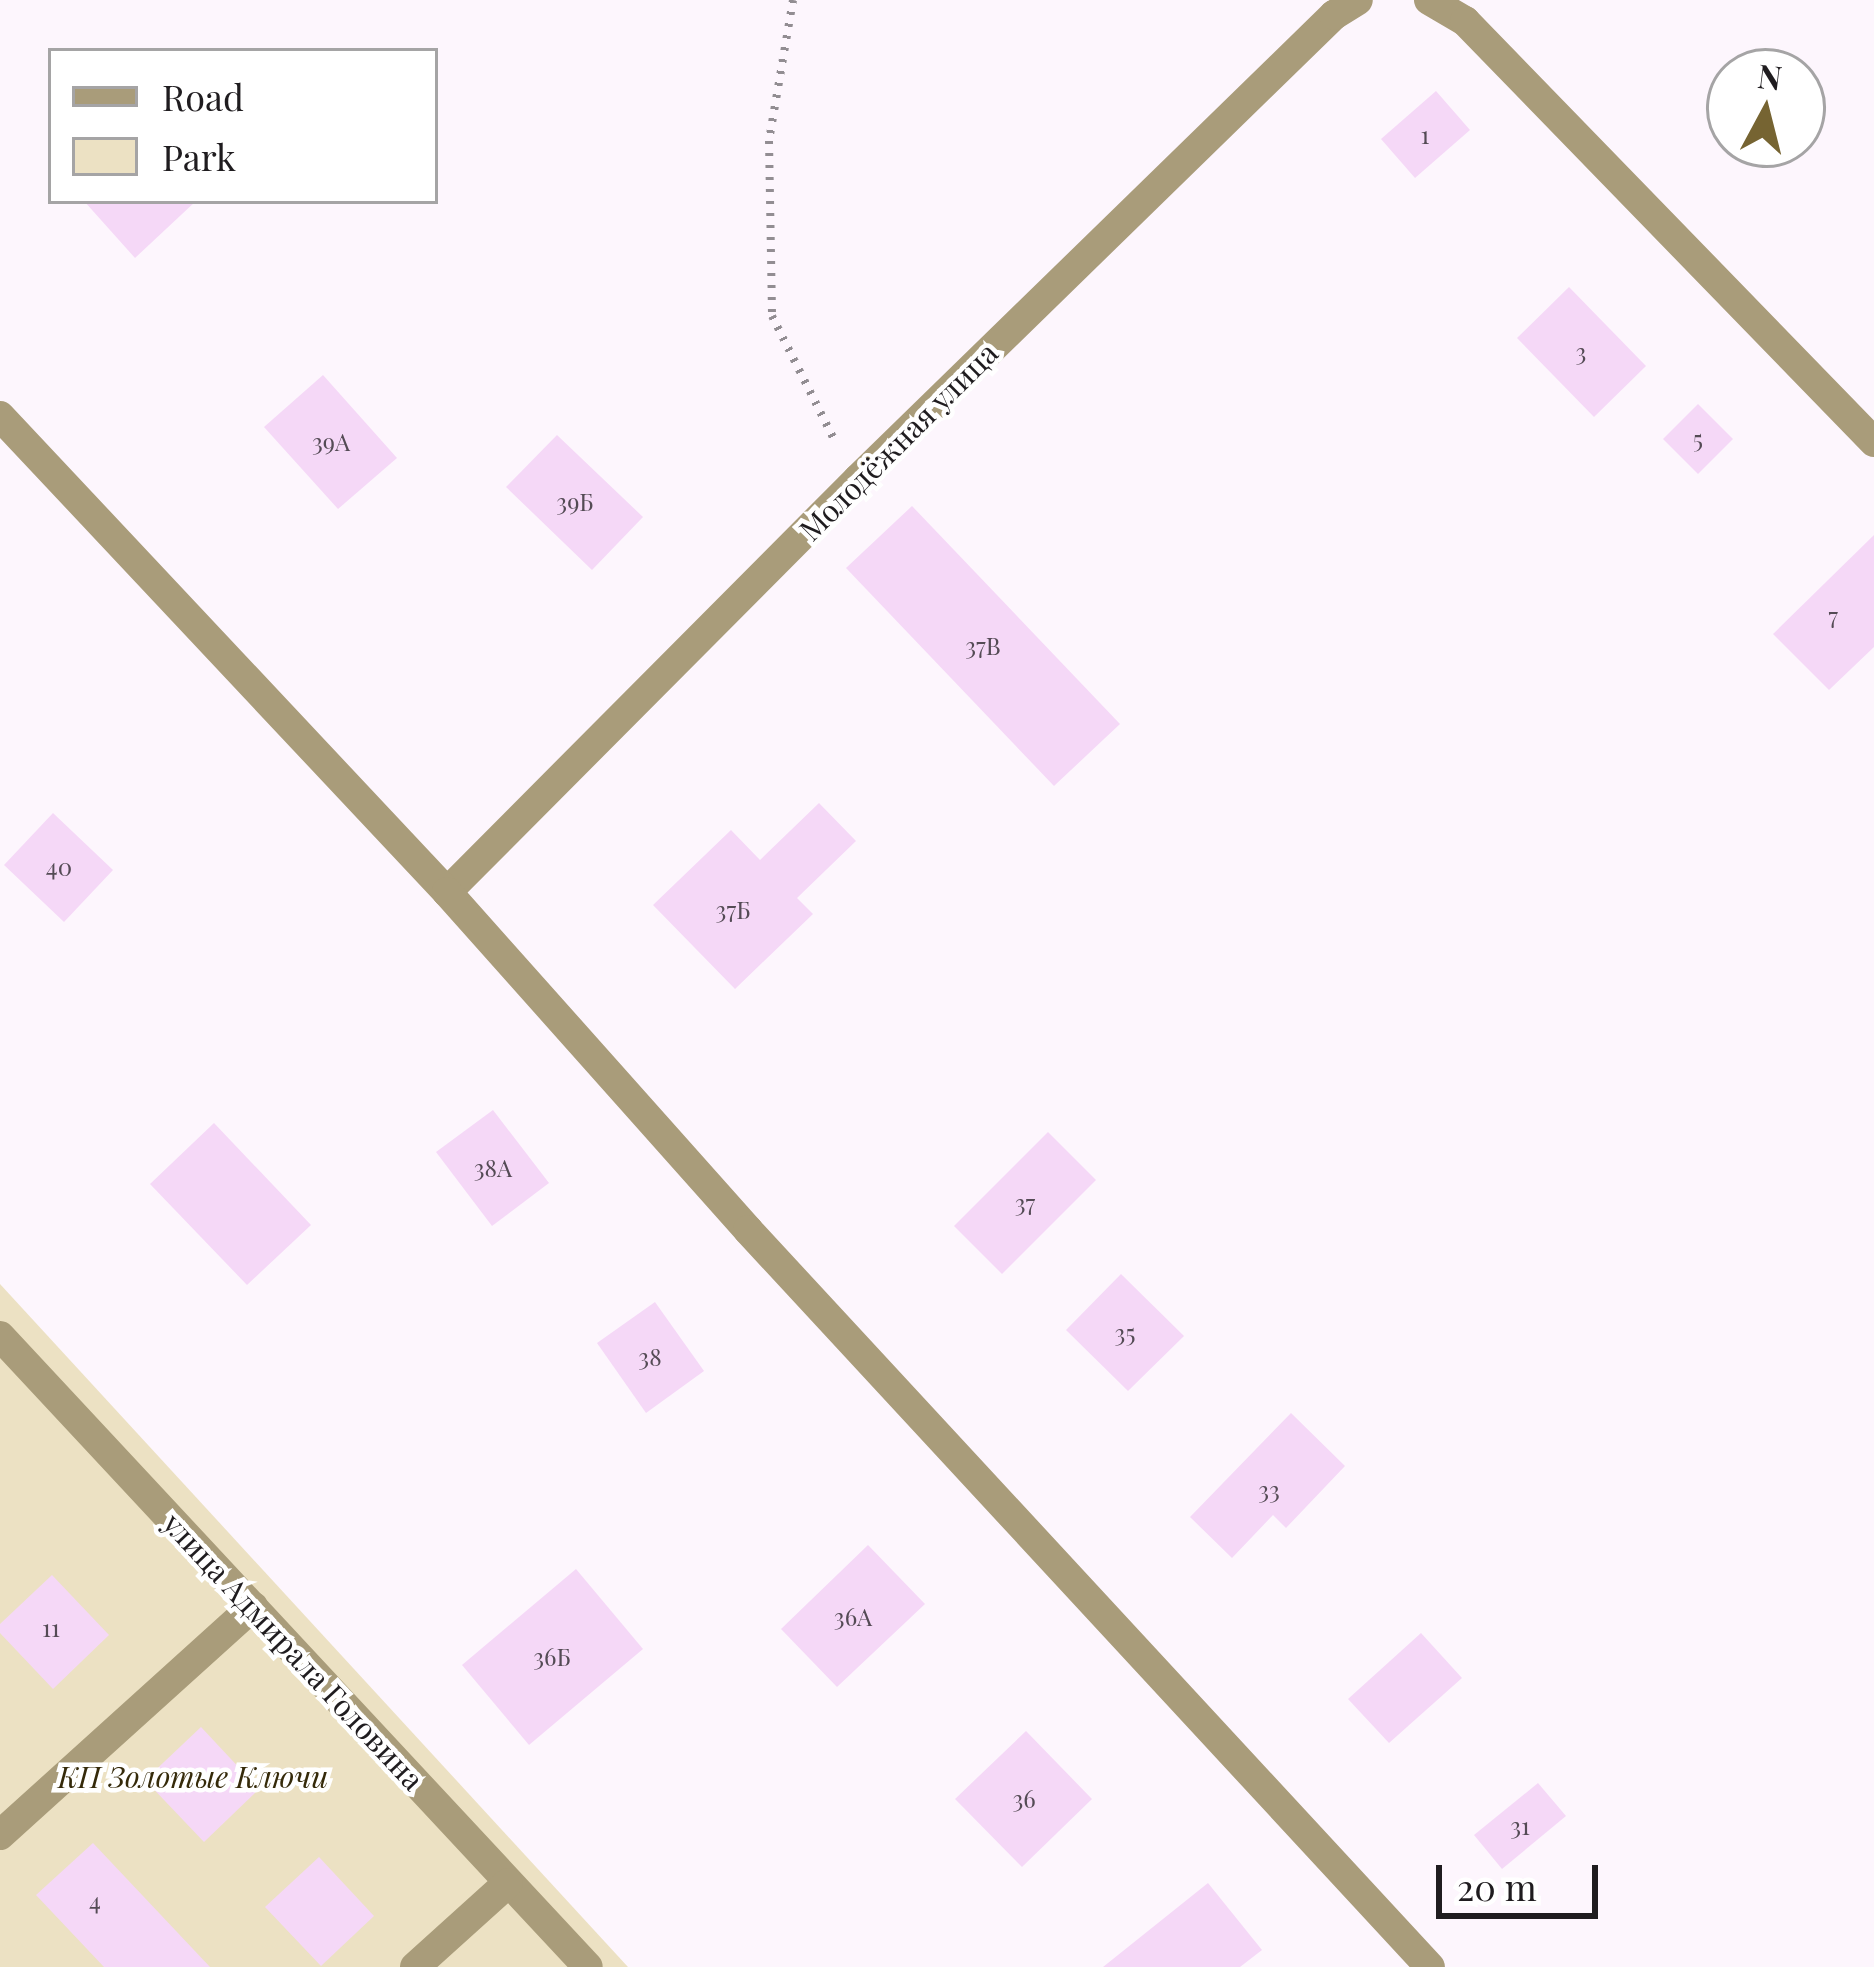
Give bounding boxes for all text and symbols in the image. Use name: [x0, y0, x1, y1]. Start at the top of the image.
legend: [48, 48, 438, 204]
north arrow: [1706, 48, 1826, 168]
text: N: [1756, 52, 1785, 99]
text: Road: [162, 72, 244, 120]
house number: 1: [1421, 121, 1429, 149]
text: Park: [162, 132, 236, 180]
street label: Молодёжная улица: [791, 334, 1005, 548]
house number: 3: [1576, 338, 1586, 366]
house number: 5: [1693, 425, 1703, 453]
house number: 39А: [312, 428, 350, 456]
house number: 39Б: [556, 488, 594, 516]
house number: 7: [1828, 602, 1838, 630]
house number: 37В: [965, 632, 1001, 660]
house number: 40: [46, 853, 72, 881]
house number: 37Б: [716, 896, 750, 924]
house number: 38А: [474, 1154, 512, 1182]
house number: 37: [1015, 1189, 1035, 1217]
house number: 35: [1115, 1319, 1135, 1347]
house number: 38: [638, 1343, 662, 1371]
house number: 33: [1258, 1476, 1280, 1504]
street label: улица Адмирала Головина: [156, 1505, 432, 1797]
house number: 36А: [834, 1603, 872, 1631]
house number: 11: [42, 1614, 60, 1642]
house number: 36Б: [533, 1643, 571, 1671]
park label: КП Золотые Ключи: [58, 1758, 328, 1794]
house number: 36: [1012, 1785, 1036, 1813]
house number: 31: [1510, 1812, 1530, 1840]
scale bar: [1442, 1841, 1604, 1915]
text: 20 m: [1457, 1862, 1537, 1910]
house number: 4: [89, 1887, 101, 1915]

